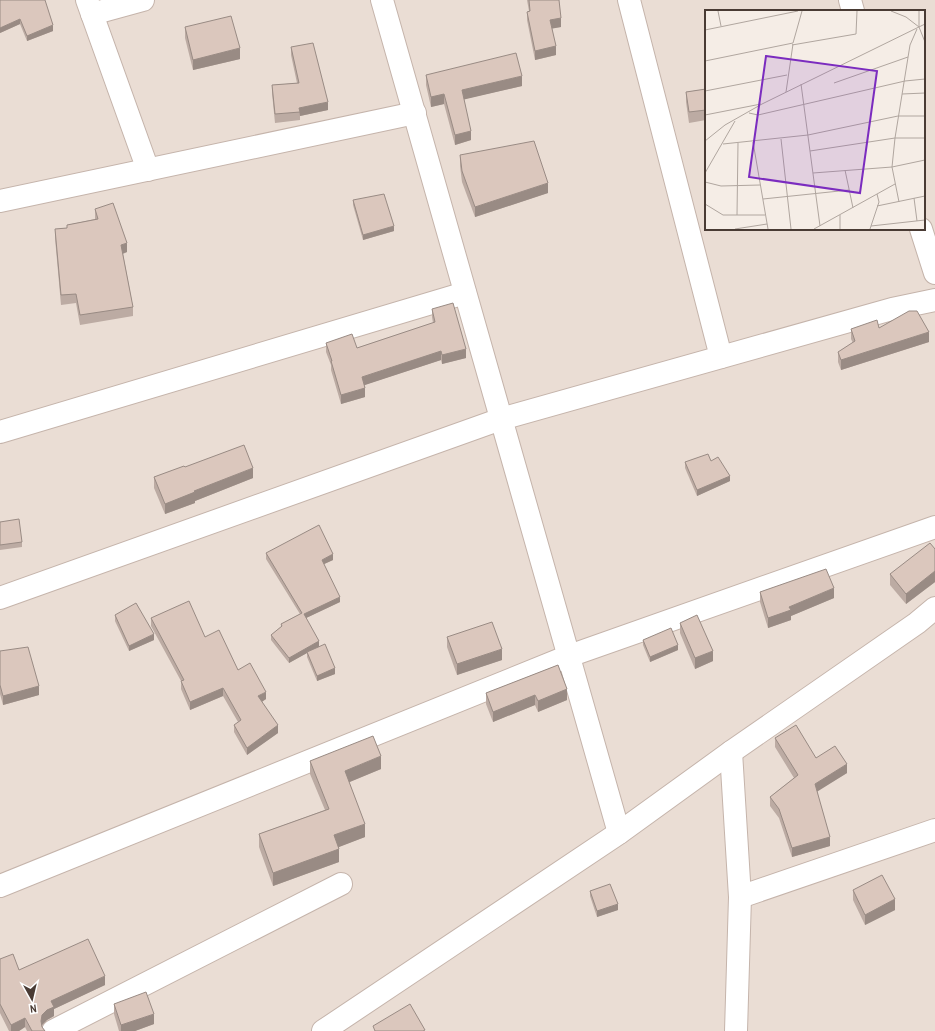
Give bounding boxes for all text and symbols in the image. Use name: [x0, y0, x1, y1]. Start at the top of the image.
inset map: [705, 10, 925, 230]
north arrow: [12, 979, 52, 1019]
text: N: [29, 1002, 38, 1016]

